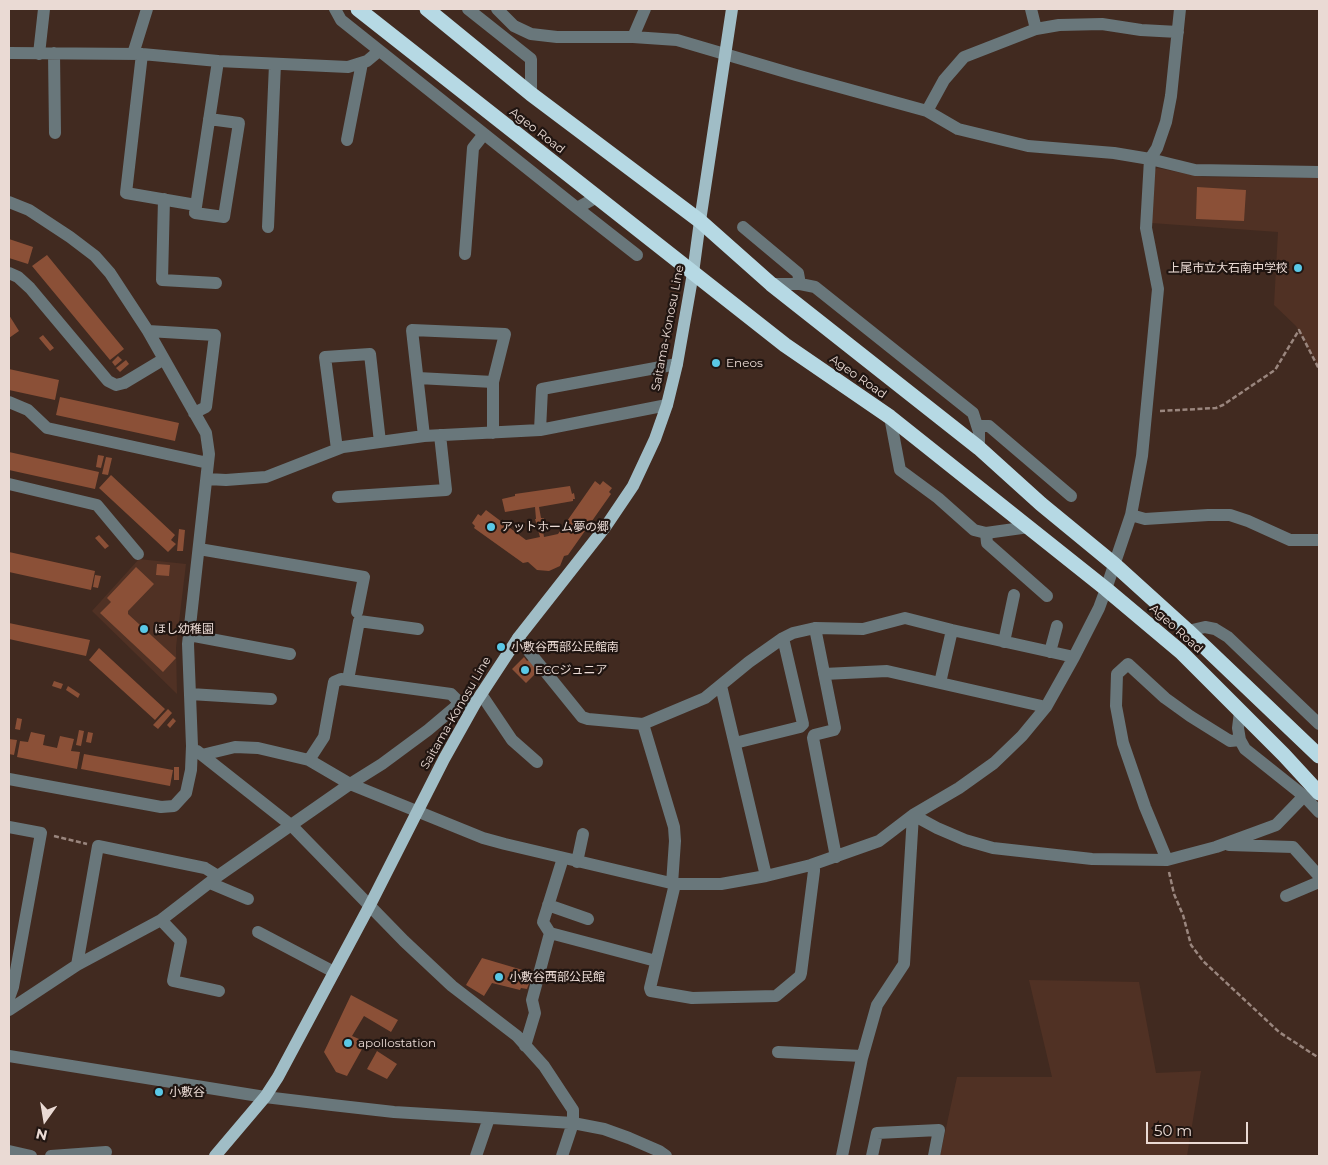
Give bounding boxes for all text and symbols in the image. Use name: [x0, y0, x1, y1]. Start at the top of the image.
street label: Ageo Road: [507, 105, 567, 157]
place label: 上尾市立大石南中学校: [1168, 261, 1288, 275]
marker: 上尾市立大石南中学校: [1292, 262, 1304, 274]
street label: Saitama-Konosu Line: [649, 264, 687, 392]
street label: Ageo Road: [827, 352, 889, 402]
place label: Eneos: [726, 356, 763, 370]
marker: Eneos: [710, 357, 722, 369]
place label: アットホーム夢の郷: [501, 520, 609, 534]
marker: アットホーム夢の郷: [485, 521, 497, 533]
street label: Ageo Road: [1147, 602, 1205, 656]
place label: ほし幼稚園: [154, 622, 214, 636]
marker: ほし幼稚園: [138, 623, 150, 635]
place label: 小敷谷西部公民館南: [511, 640, 619, 654]
marker: 小敷谷西部公民館南: [495, 641, 507, 653]
street label: Saitama-Konosu Line: [418, 654, 494, 772]
place label: ECCジュニア: [535, 663, 608, 677]
marker: ECCジュニア: [519, 664, 531, 676]
place label: 小敷谷西部公民館: [509, 970, 605, 984]
marker: 小敷谷西部公民館: [493, 971, 505, 983]
place label: apollostation: [358, 1036, 436, 1050]
marker: apollostation: [342, 1037, 354, 1049]
place label: 小敷谷: [169, 1085, 205, 1099]
marker: 小敷谷: [153, 1086, 165, 1098]
north arrow: [20, 1095, 70, 1145]
scale bar: [1148, 1112, 1250, 1144]
text: 50 m: [1154, 1121, 1192, 1140]
text: N: [34, 1125, 49, 1145]

